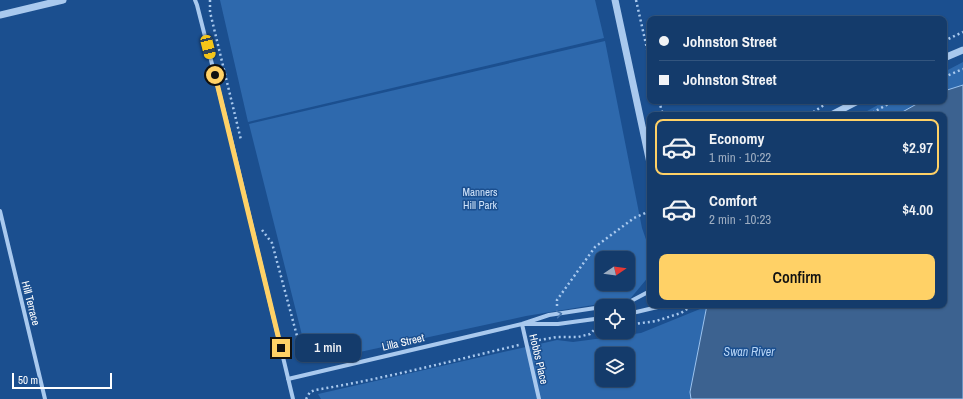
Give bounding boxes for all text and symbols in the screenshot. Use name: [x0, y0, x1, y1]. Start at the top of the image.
text: Johnston Street: [683, 31, 777, 52]
car: [199, 34, 217, 60]
route start: [206, 66, 224, 84]
text: Johnston Street: [683, 69, 777, 90]
text: Economy: [709, 128, 764, 149]
icon: car: [661, 129, 697, 165]
text: $2.97: [902, 137, 933, 158]
text: 1 min · 10:22: [709, 149, 771, 166]
park label: Manners Hill Park: [462, 185, 498, 212]
text: Comfort: [709, 190, 757, 211]
icon: car: [661, 191, 697, 227]
text: $4.00: [902, 199, 933, 220]
text: 2 min · 10:23: [709, 211, 771, 228]
north arrow: [595, 251, 635, 291]
map controls: [595, 251, 635, 387]
button: Confirm: [659, 254, 935, 300]
street label: Hill Terrace: [19, 279, 43, 327]
button: locate: [595, 299, 635, 339]
one-way arrow: [556, 310, 562, 319]
street label: Lilla Street: [380, 330, 426, 354]
street label: Hobbs Place: [526, 333, 552, 385]
callout: 1 min: [295, 334, 361, 362]
route end: [272, 339, 290, 357]
text: 1 min: [314, 339, 342, 356]
water label: Swan River: [724, 344, 775, 360]
button: layers: [595, 347, 635, 387]
scale bar: [12, 371, 112, 390]
text: 50 m: [18, 373, 38, 387]

